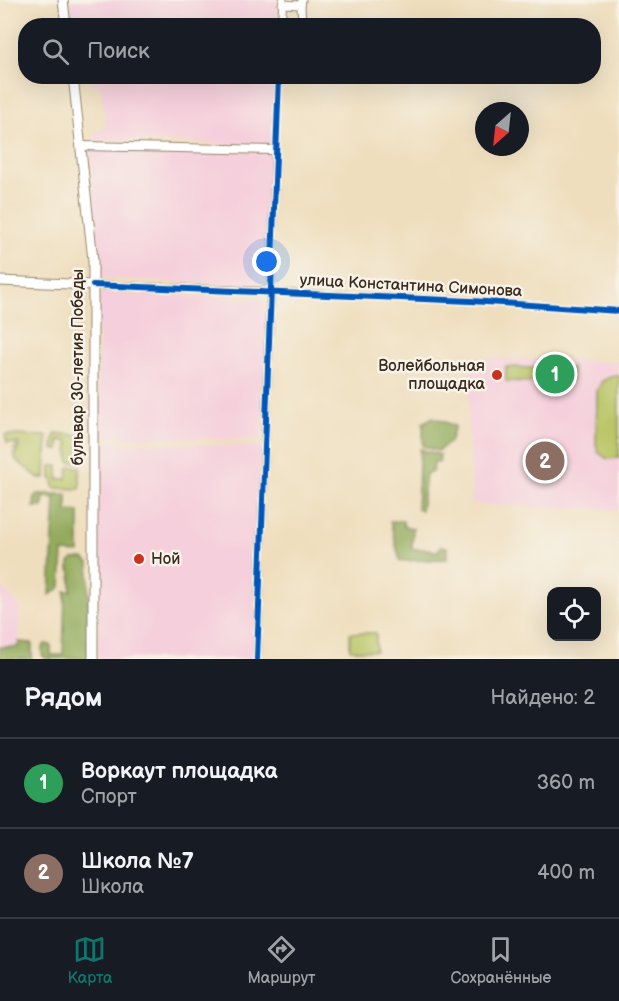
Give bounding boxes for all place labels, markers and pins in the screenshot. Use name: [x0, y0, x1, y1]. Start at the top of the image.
pin: 1: [536, 352, 574, 397]
place label: Волейбольная площадка: [378, 357, 486, 394]
marker: Волейбольная площадка: [490, 368, 504, 382]
pin: 2: [526, 438, 564, 484]
place label: Ной: [151, 550, 180, 569]
marker: Ной: [132, 552, 146, 566]

